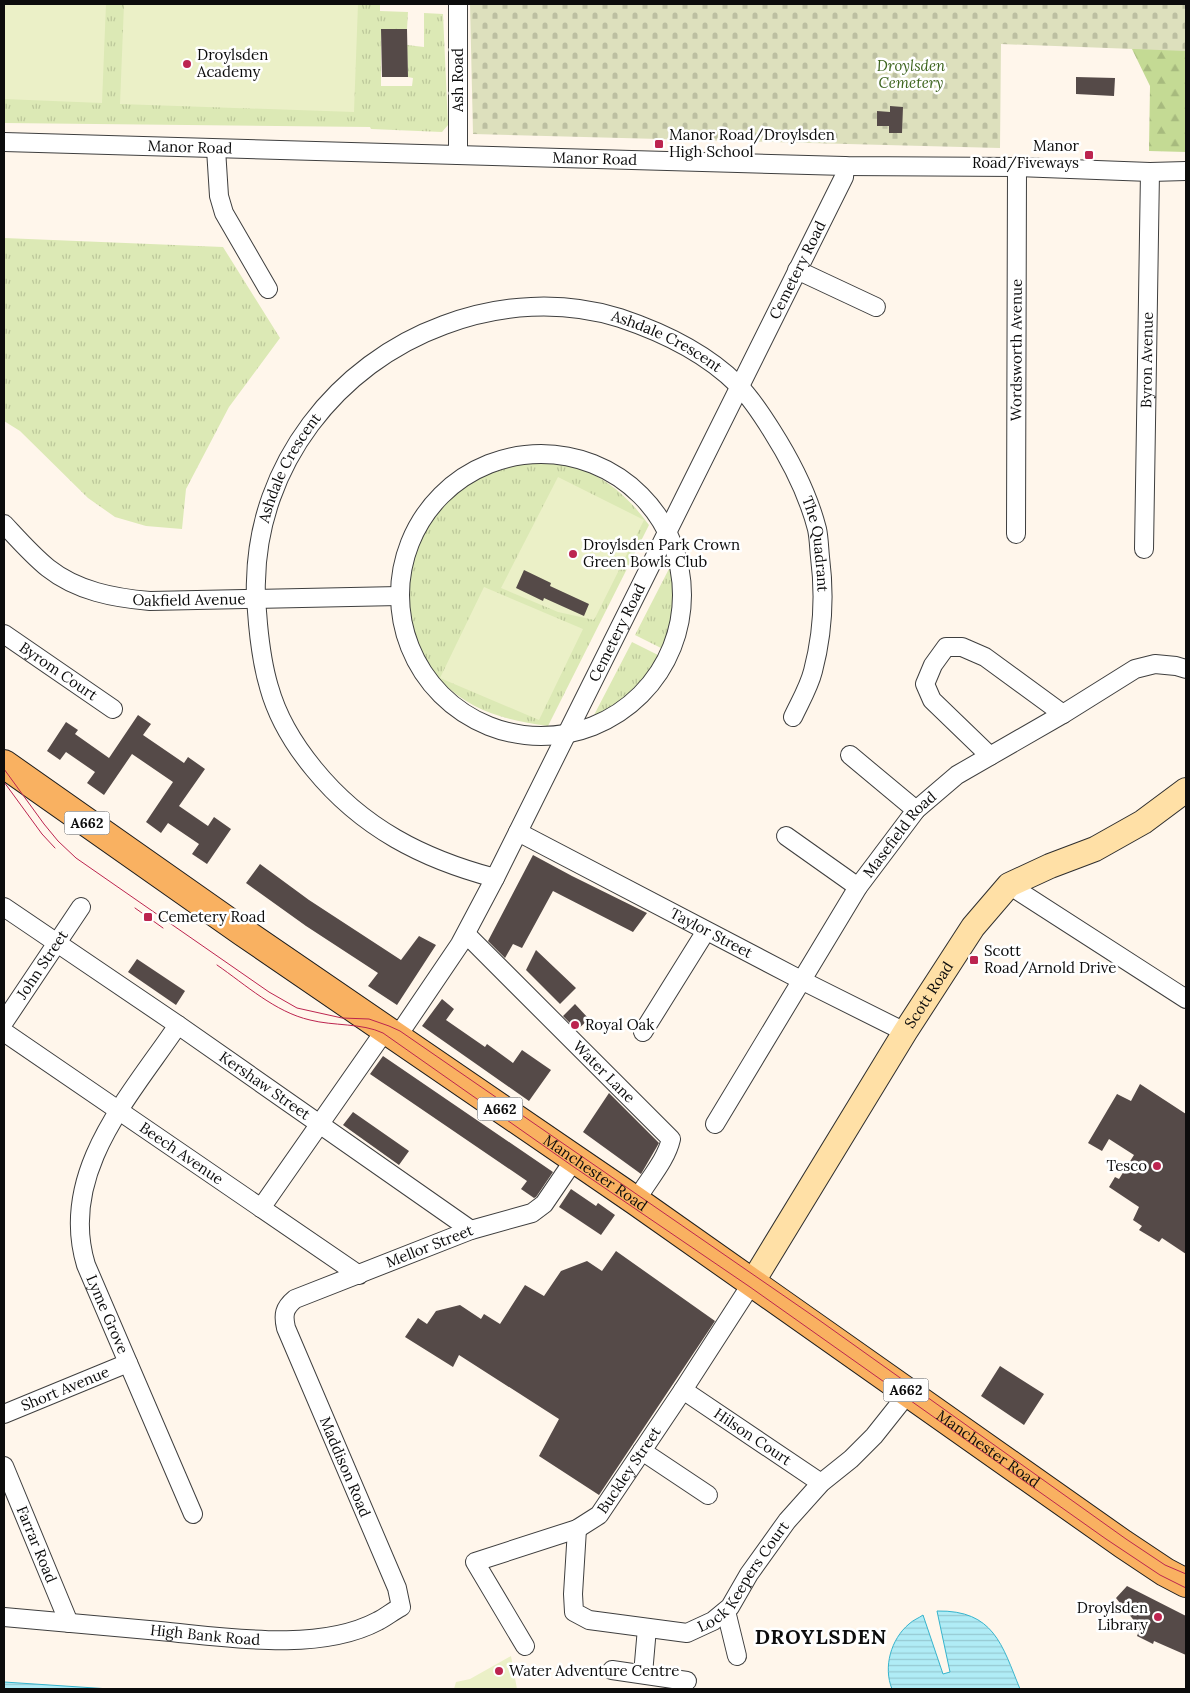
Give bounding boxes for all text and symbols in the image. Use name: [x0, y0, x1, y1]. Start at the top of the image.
place label: Droylsden Academy: [196, 45, 268, 81]
street label: Ash Road: [448, 48, 467, 113]
park label: Droylsden Cemetery: [877, 56, 946, 92]
marker: Droylsden Academy: [181, 58, 193, 70]
place label: Manor Road/Droylsden High School: [669, 125, 835, 161]
street label: Manor Road: [147, 136, 233, 158]
place label: Manor Road/Fiveways: [972, 136, 1079, 173]
marker: Manor Road/Droylsden High School: [653, 138, 665, 150]
street label: Manor Road: [552, 148, 637, 169]
marker: Manor Road/Fiveways: [1083, 149, 1095, 161]
street label: Cemetery Road: [765, 218, 830, 322]
street label: Wordsworth Avenue: [1006, 279, 1026, 421]
street label: Ashdale Crescent: [608, 306, 726, 376]
street label: Byron Avenue: [1136, 312, 1157, 408]
street label: Ashdale Crescent: [254, 409, 325, 526]
street label: The Quadrant: [798, 493, 833, 592]
place label: Droylsden Park Crown Green Bowls Club: [583, 535, 740, 571]
marker: Droylsden Park Crown Green Bowls Club: [567, 548, 579, 560]
street label: Cemetery Road: [584, 580, 649, 685]
street label: Oakfield Avenue: [131, 589, 246, 610]
street label: Byrom Court: [16, 638, 101, 705]
street label: Masefield Road: [859, 787, 940, 881]
road number: A662: [64, 811, 110, 834]
street label: Taylor Street: [667, 903, 756, 962]
place label: Cemetery Road: [158, 907, 265, 926]
marker: Cemetery Road: [142, 911, 154, 923]
street label: John Street: [12, 926, 72, 1003]
place label: Scott Road/Arnold Drive: [984, 941, 1116, 978]
marker: Scott Road/Arnold Drive: [968, 954, 980, 966]
street label: Scott Road: [900, 958, 957, 1032]
place label: Royal Oak: [585, 1015, 654, 1034]
marker: Royal Oak: [569, 1019, 581, 1031]
street label: Water Lane: [569, 1036, 639, 1107]
street label: Kershaw Street: [216, 1047, 314, 1124]
road number: A662: [478, 1098, 522, 1120]
street label: Beech Avenue: [136, 1118, 227, 1188]
street label: Manchester Road: [540, 1130, 651, 1215]
place label: Tesco: [1106, 1156, 1147, 1175]
marker: Tesco: [1151, 1160, 1163, 1172]
street label: Mellor Street: [383, 1220, 476, 1271]
street label: Lyme Grove: [82, 1272, 133, 1356]
street label: Short Avenue: [18, 1362, 112, 1415]
road number: A662: [884, 1378, 928, 1402]
street label: Hilson Court: [711, 1404, 795, 1469]
street label: Manchester Road: [933, 1406, 1044, 1491]
street label: Maddison Road: [316, 1414, 375, 1520]
street label: Buckley Street: [593, 1423, 665, 1517]
street label: Farrar Road: [13, 1503, 61, 1586]
street label: Lock Keepers Court: [694, 1517, 793, 1636]
place label: Droylsden Library: [1077, 1598, 1148, 1634]
marker: Droylsden Library: [1152, 1611, 1164, 1623]
street label: High Bank Road: [149, 1620, 261, 1649]
district label: DROYLSDEN: [755, 1624, 887, 1649]
place label: Water Adventure Centre: [509, 1661, 679, 1680]
marker: Water Adventure Centre: [493, 1665, 505, 1677]

